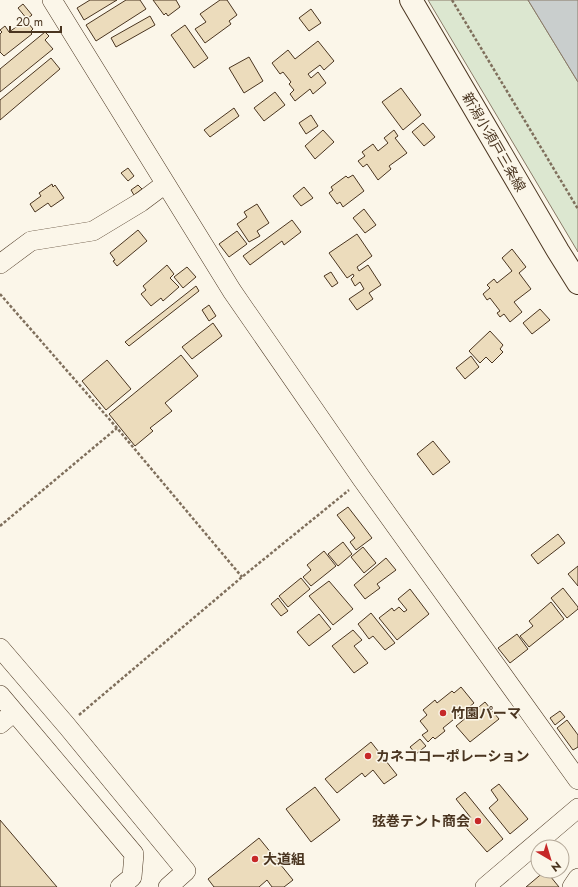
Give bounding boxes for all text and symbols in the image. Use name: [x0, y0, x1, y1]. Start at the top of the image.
scale bar: [10, 8, 61, 34]
text: 20 m: [16, 13, 43, 31]
street label: 新潟小須戸三条線: [457, 89, 531, 195]
place label: 竹園パーマ: [451, 703, 521, 723]
marker: 竹園パーマ: [438, 708, 448, 718]
place label: カネココーポレーション: [376, 746, 529, 766]
marker: カネココーポレーション: [363, 751, 373, 761]
place label: 弦巻テント商会: [372, 811, 470, 831]
marker: 弦巻テント商会: [473, 816, 483, 826]
north arrow: [530, 839, 570, 879]
place label: 大道組: [263, 849, 305, 869]
marker: 大道組: [250, 854, 260, 864]
text: N: [548, 858, 565, 876]

